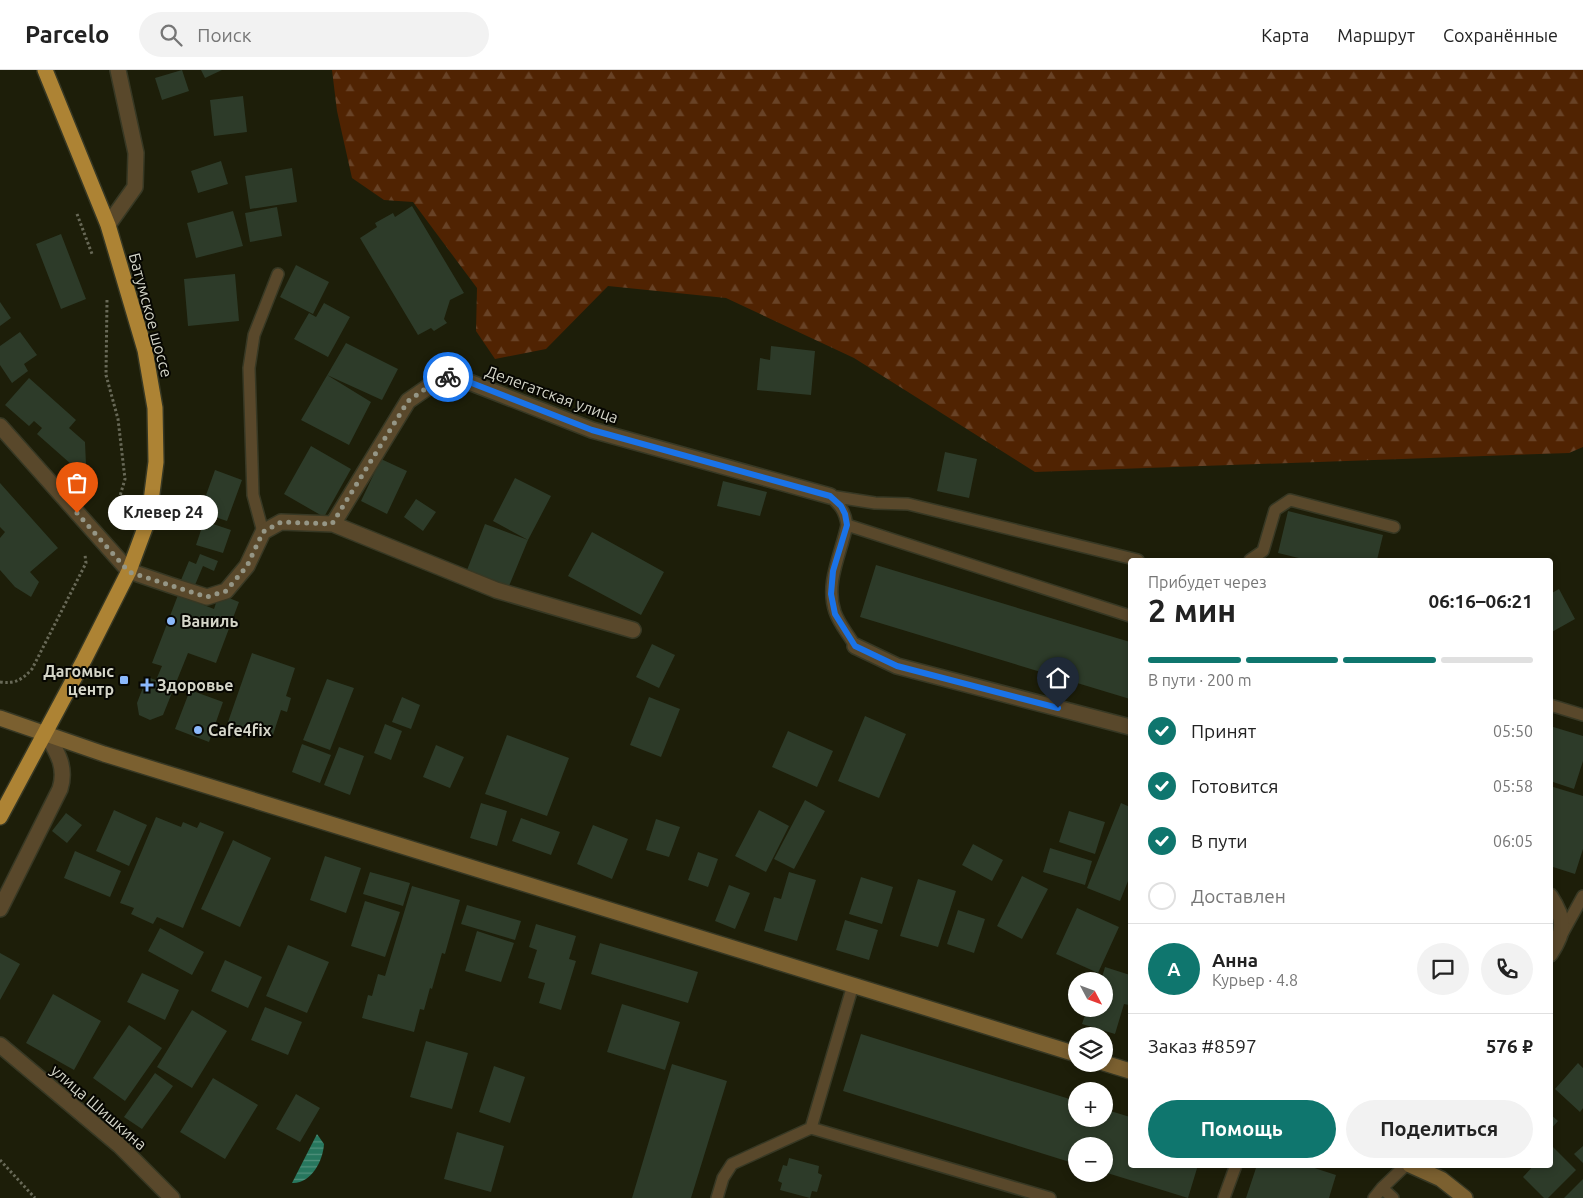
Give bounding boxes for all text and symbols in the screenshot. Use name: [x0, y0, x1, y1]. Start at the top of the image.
search box: [139, 12, 489, 57]
text: Parcelo: [25, 21, 109, 48]
icon: search: [157, 21, 185, 49]
text: Поиск: [197, 24, 251, 46]
text: Карта: [1261, 25, 1309, 45]
text: Маршрут: [1337, 25, 1415, 45]
text: Сохранённые: [1443, 25, 1558, 45]
street label: Батумское шоссе: [126, 251, 176, 379]
courier: [423, 352, 473, 402]
street label: Делегатская улица: [483, 362, 621, 426]
icon: bike: [434, 363, 462, 391]
pin: [56, 462, 98, 513]
icon: bag: [63, 469, 91, 497]
callout: Клевер 24: [107, 496, 217, 530]
text: Клевер 24: [123, 503, 203, 521]
text: Прибудет через: [1148, 573, 1267, 591]
text: 06:16–06:21: [1428, 590, 1533, 612]
text: 2 мин: [1148, 592, 1236, 628]
place label: Ваниль: [181, 612, 238, 630]
marker: Ваниль: [165, 615, 177, 627]
pin: [1037, 657, 1079, 708]
place label: Дагомыс центр: [43, 662, 114, 698]
icon: home: [1044, 664, 1072, 692]
text: В пути · 200 m: [1148, 671, 1251, 689]
marker: Дагомыс центр: [118, 674, 130, 686]
place label: Здоровье: [157, 676, 233, 694]
marker: Здоровье: [141, 679, 153, 691]
icon: check: [1148, 717, 1176, 745]
text: Принят: [1191, 720, 1256, 742]
place label: Cafe4fix: [208, 721, 272, 739]
text: 05:50: [1493, 722, 1533, 740]
marker: Cafe4fix: [192, 724, 204, 736]
icon: check: [1148, 772, 1176, 800]
text: Готовится: [1191, 775, 1278, 797]
text: 05:58: [1493, 777, 1533, 795]
icon: check: [1148, 827, 1176, 855]
text: В пути: [1191, 830, 1248, 852]
text: 06:05: [1493, 832, 1533, 850]
text: Доставлен: [1191, 885, 1286, 907]
button: chat: [1417, 943, 1469, 995]
button: phone: [1481, 943, 1533, 995]
text: Анна: [1212, 949, 1258, 971]
text: А: [1167, 958, 1181, 980]
text: Курьер · 4.8: [1212, 971, 1298, 989]
north arrow: [1068, 972, 1112, 1018]
map controls: [1068, 972, 1113, 1182]
button: layers: [1068, 1027, 1113, 1072]
text: Заказ #8597: [1148, 1035, 1257, 1057]
text: 576 ₽: [1486, 1035, 1533, 1057]
street label: улица Шишкина: [48, 1061, 150, 1153]
button: +: [1068, 1082, 1113, 1127]
button: Помощь: [1148, 1100, 1336, 1158]
button: Поделиться: [1346, 1100, 1533, 1158]
button: −: [1068, 1137, 1113, 1182]

